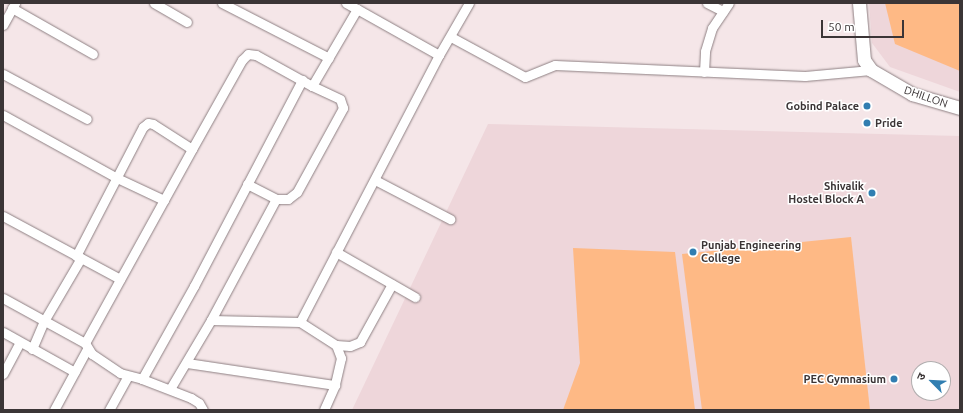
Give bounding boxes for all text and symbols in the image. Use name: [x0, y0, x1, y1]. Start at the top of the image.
scale bar: [823, 12, 906, 38]
text: 50 m: [828, 20, 855, 33]
street label: DHILLON: [902, 83, 950, 111]
place label: Gobind Palace: [786, 99, 859, 113]
marker: Gobind Palace: [862, 101, 872, 111]
place label: Pride: [875, 116, 902, 130]
marker: Pride: [862, 118, 872, 128]
place label: Shivalik Hostel Block A: [788, 180, 864, 206]
marker: Shivalik Hostel Block A: [867, 188, 877, 198]
place label: Punjab Engineering College: [701, 239, 801, 265]
marker: Punjab Engineering College: [688, 247, 698, 257]
north arrow: [911, 361, 951, 401]
text: उ: [914, 371, 928, 382]
place label: PEC Gymnasium: [803, 372, 886, 386]
marker: PEC Gymnasium: [889, 374, 899, 384]

